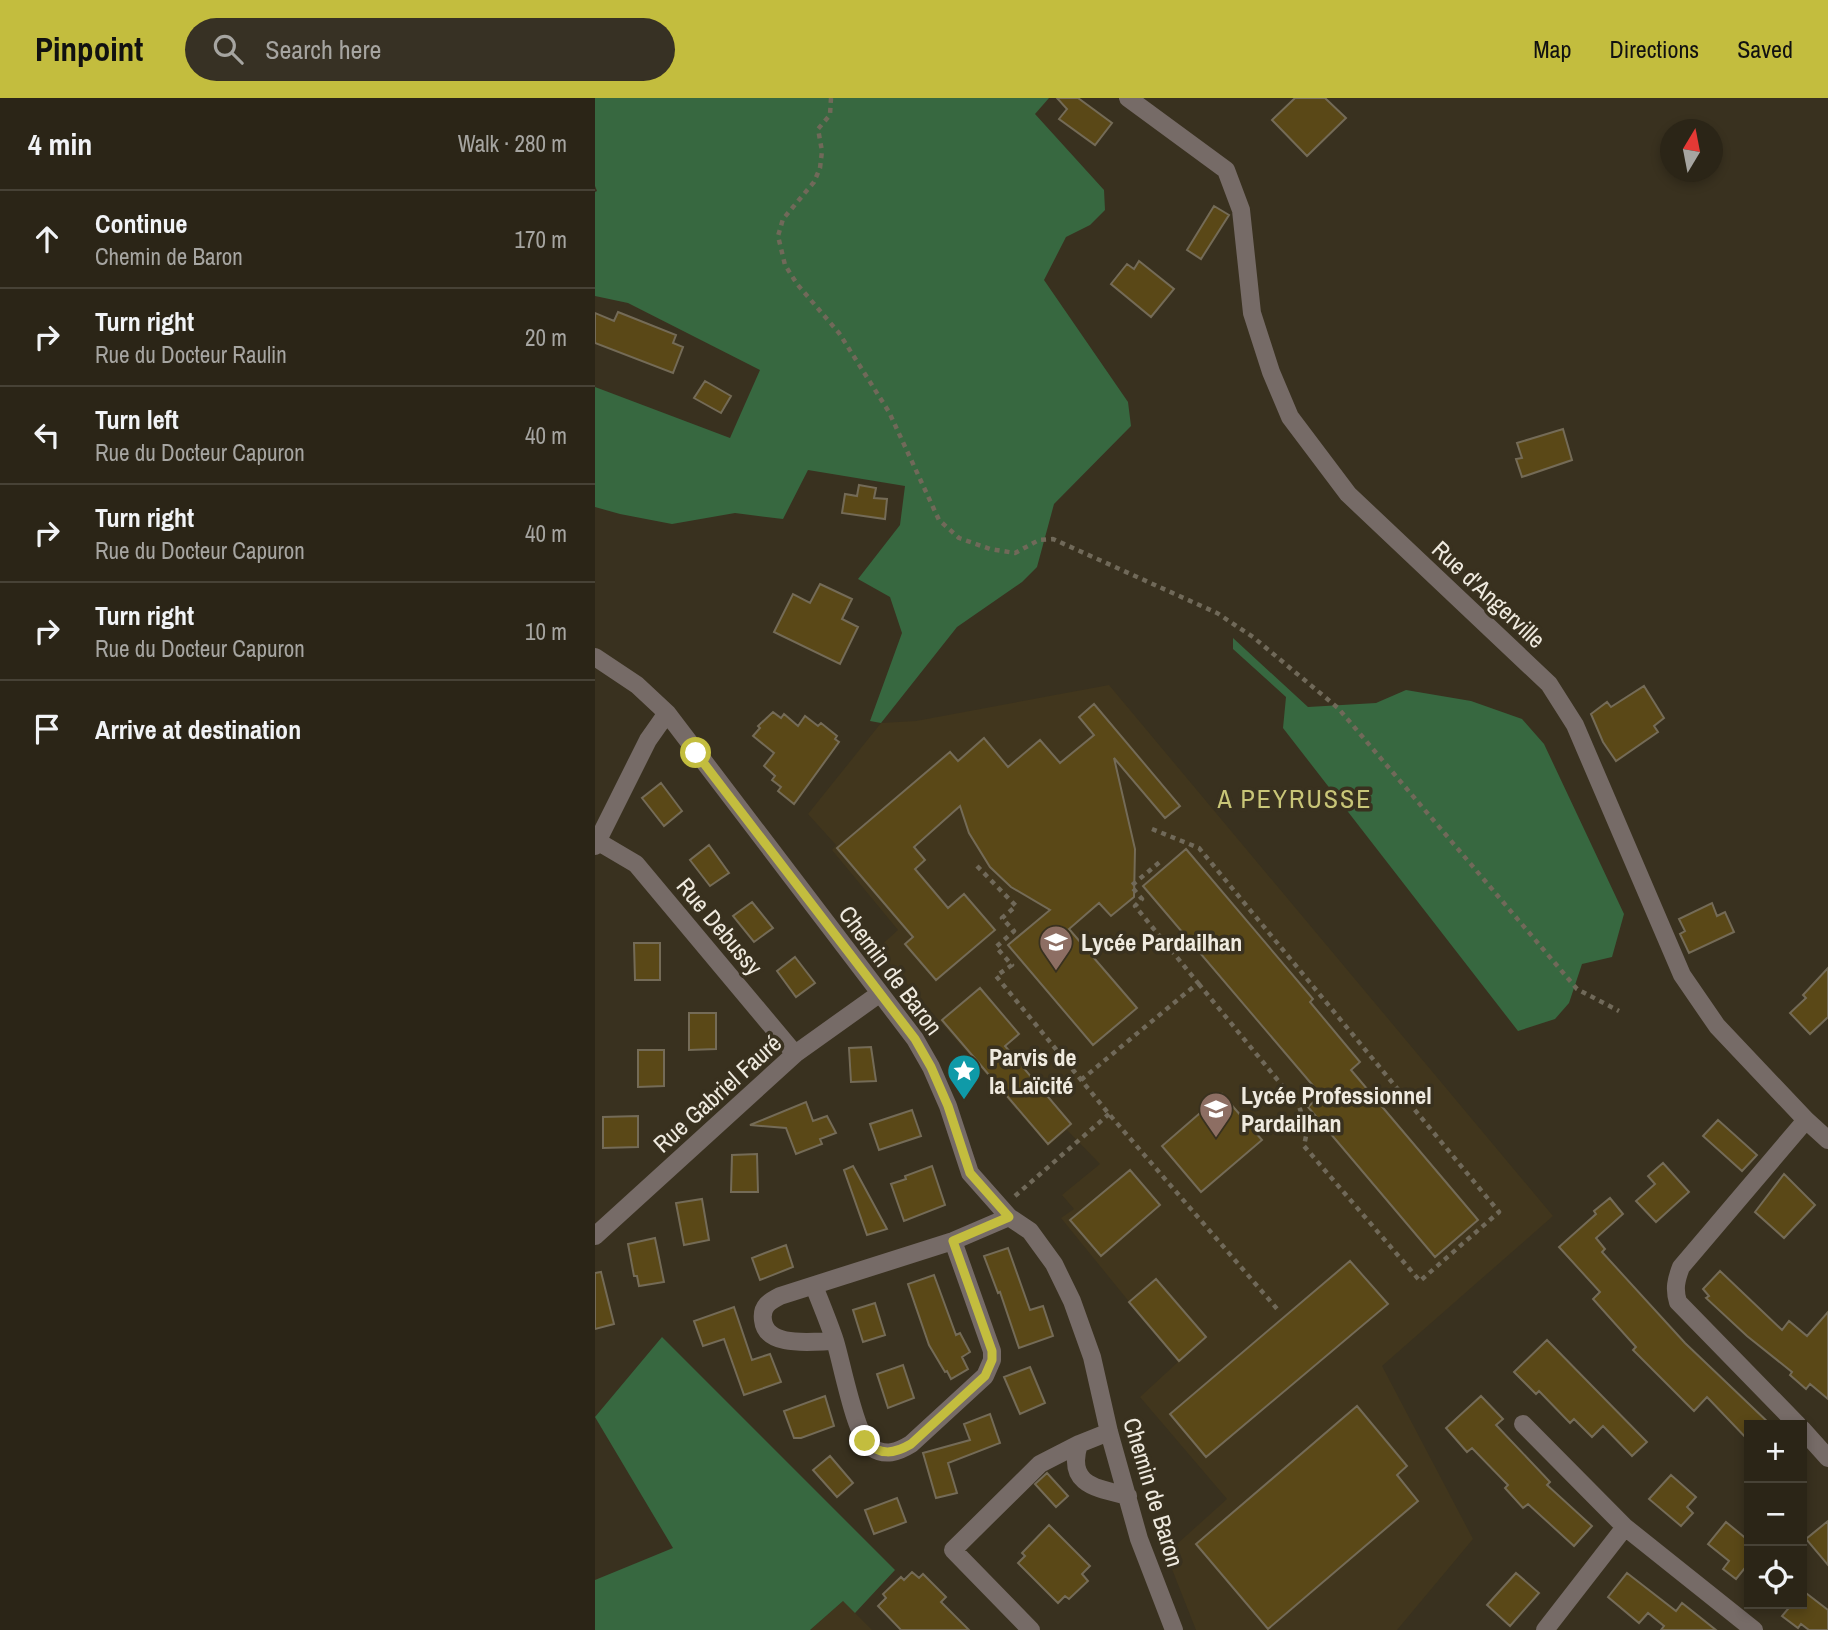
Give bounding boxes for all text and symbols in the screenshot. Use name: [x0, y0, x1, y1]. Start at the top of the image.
search box: [185, 18, 675, 81]
text: Pinpoint: [35, 27, 143, 71]
icon: search: [209, 30, 247, 68]
text: Search here: [265, 32, 381, 67]
text: Map: [1533, 33, 1571, 65]
text: Directions: [1609, 33, 1699, 65]
text: Saved: [1737, 33, 1793, 65]
north arrow: [1660, 119, 1723, 182]
text: 4 min: [28, 124, 92, 164]
text: Walk · 280 m: [458, 128, 567, 159]
text: Continue: [95, 206, 187, 241]
icon: ahead: [28, 220, 66, 258]
text: 170 m: [515, 224, 567, 255]
text: Chemin de Baron: [95, 241, 243, 272]
text: Turn right: [95, 304, 194, 339]
icon: right: [28, 318, 66, 356]
text: 20 m: [525, 322, 567, 353]
text: Rue du Docteur Raulin: [95, 339, 287, 370]
text: Turn left: [95, 402, 179, 437]
icon: left: [28, 416, 66, 454]
text: 40 m: [525, 420, 567, 451]
text: Rue du Docteur Capuron: [95, 437, 305, 468]
text: Turn right: [95, 500, 194, 535]
icon: right: [28, 514, 66, 552]
text: 40 m: [525, 518, 567, 549]
street label: Rue d'Angerville: [1426, 533, 1552, 655]
text: Rue du Docteur Capuron: [95, 535, 305, 566]
text: Turn right: [95, 598, 194, 633]
icon: right: [28, 612, 66, 650]
text: 10 m: [525, 616, 567, 647]
text: Rue du Docteur Capuron: [95, 633, 305, 664]
icon: arrive: [28, 710, 66, 748]
text: Arrive at destination: [95, 712, 301, 747]
route start: [680, 737, 711, 768]
district label: A PEYRUSSE: [1216, 781, 1373, 816]
street label: Rue Debussy: [670, 870, 770, 982]
street label: Chemin de Baron: [832, 899, 950, 1041]
school or university icon: Lycée Pardailhan: [1037, 923, 1075, 972]
place label: Lycée Pardailhan: [1081, 926, 1242, 958]
street label: Rue Gabriel Fauré: [646, 1027, 788, 1159]
place label: Parvis de la Laïcité: [989, 1041, 1077, 1101]
place icon: Parvis de la Laïcité: [945, 1052, 983, 1101]
place label: Lycée Professionnel Pardailhan: [1241, 1079, 1432, 1139]
school or university icon: Lycée Professionnel Pardailhan: [1197, 1090, 1235, 1139]
street label: Chemin de Baron: [1116, 1414, 1192, 1570]
map controls: [1744, 1420, 1807, 1609]
button: +: [1744, 1420, 1807, 1483]
route end: [849, 1425, 880, 1456]
button: −: [1744, 1483, 1807, 1546]
button: locate: [1744, 1546, 1807, 1609]

